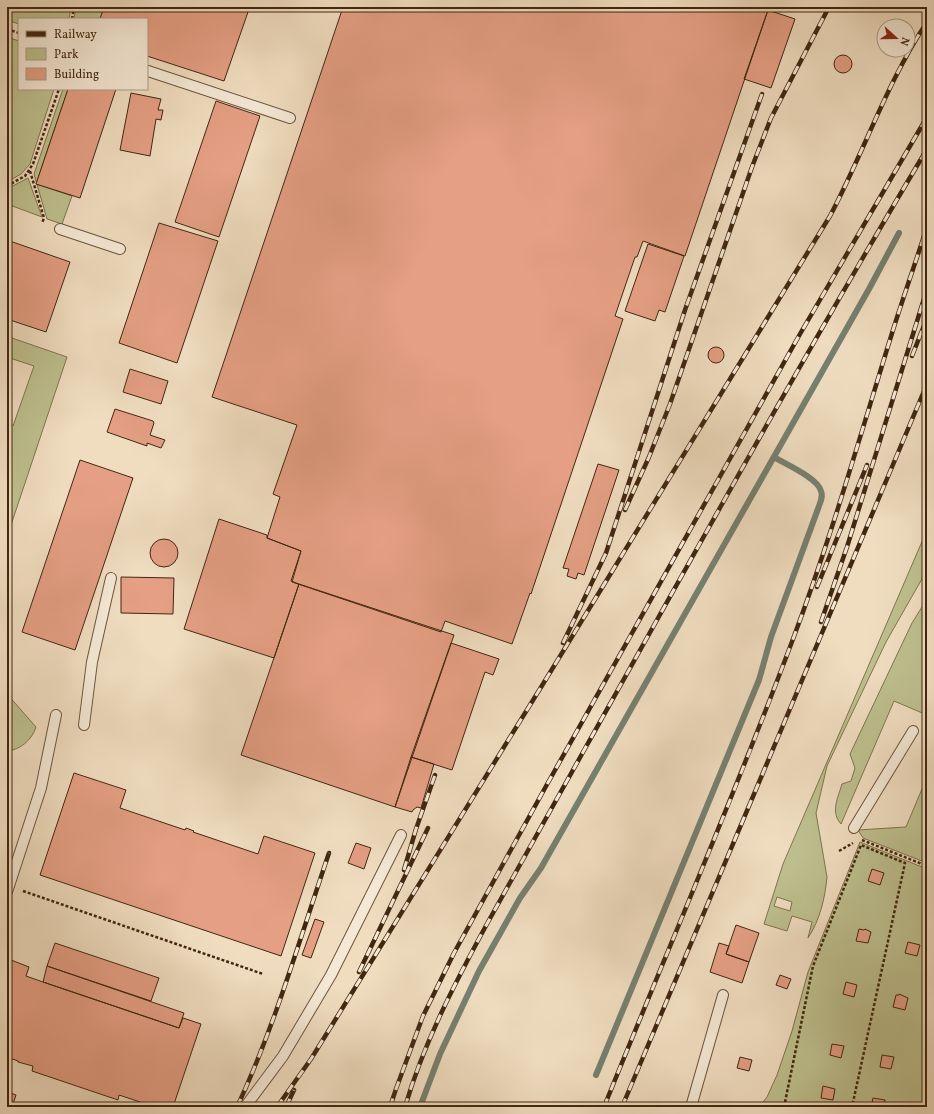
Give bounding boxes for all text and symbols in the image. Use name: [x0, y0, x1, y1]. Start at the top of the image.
legend: [18, 18, 148, 90]
north arrow: [876, 18, 916, 58]
text: Railway: [54, 27, 97, 43]
text: N: [896, 35, 912, 47]
text: Park: [54, 47, 79, 63]
text: Building: [54, 67, 99, 83]

